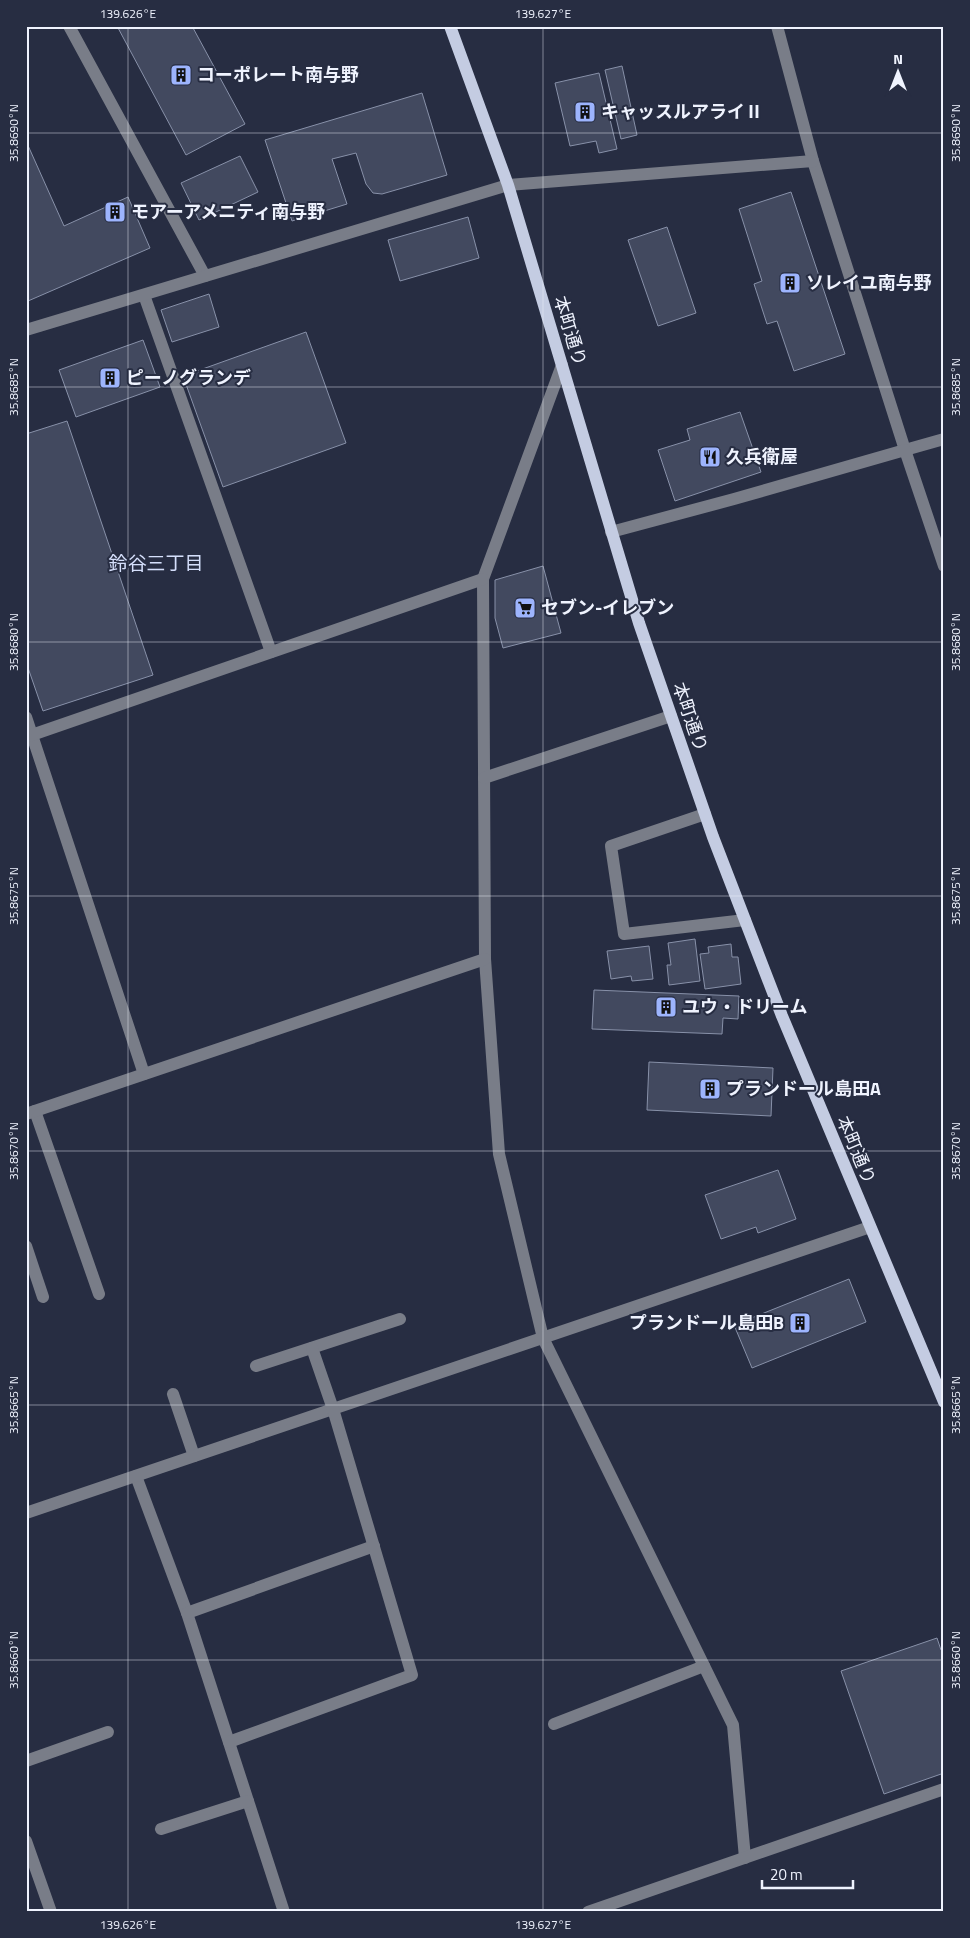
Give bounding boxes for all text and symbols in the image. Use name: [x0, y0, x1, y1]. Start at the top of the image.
text: 139.626°E: [100, 4, 156, 23]
text: 139.627°E: [515, 4, 571, 23]
north arrow: [872, 48, 922, 98]
text: N: [893, 48, 903, 69]
place label: コーポレート南与野: [197, 61, 359, 88]
building icon: コーポレート南与野: [169, 63, 193, 87]
place label: キャッスルアライⅡ: [601, 98, 763, 125]
building icon: キャッスルアライⅡ: [573, 100, 597, 124]
text: 35.8690°N: [4, 104, 23, 162]
text: 35.8690°N: [946, 104, 965, 162]
place label: モアーアメニティ南与野: [131, 198, 325, 225]
building icon: モアーアメニティ南与野: [103, 200, 127, 224]
place label: ソレイユ南与野: [806, 269, 932, 296]
building icon: ソレイユ南与野: [778, 271, 802, 295]
street label: 本町通り: [547, 292, 594, 369]
text: 35.8685°N: [4, 358, 23, 416]
text: 35.8685°N: [946, 358, 965, 416]
place label: ピーノグランデ: [126, 364, 251, 391]
building icon: ピーノグランデ: [98, 366, 122, 390]
place label: 久兵衛屋: [726, 443, 798, 470]
restaurant icon: 久兵衛屋: [698, 445, 722, 469]
district label: 鈴谷三丁目: [108, 548, 204, 577]
place label: セブン-イレブン: [541, 594, 674, 621]
supermarket icon: セブン-イレブン: [513, 596, 537, 620]
text: 35.8680°N: [4, 613, 23, 671]
text: 35.8680°N: [946, 613, 965, 671]
street label: 本町通り: [666, 678, 715, 755]
text: 35.8675°N: [4, 867, 23, 925]
text: 35.8675°N: [946, 867, 965, 925]
place label: ユウ・ドリーム: [682, 993, 807, 1020]
building icon: ユウ・ドリーム: [654, 995, 678, 1019]
place label: プランドール島田A: [726, 1075, 881, 1102]
building icon: プランドール島田A: [698, 1077, 722, 1101]
street label: 本町通り: [830, 1111, 883, 1188]
text: 35.8670°N: [4, 1122, 23, 1180]
text: 35.8670°N: [946, 1122, 965, 1180]
place label: プランドール島田B: [629, 1309, 784, 1336]
building icon: プランドール島田B: [788, 1311, 812, 1335]
text: 35.8665°N: [4, 1376, 23, 1434]
text: 35.8665°N: [946, 1376, 965, 1434]
text: 35.8660°N: [4, 1631, 23, 1689]
text: 35.8660°N: [946, 1631, 965, 1689]
scale bar: [762, 1858, 854, 1890]
text: 20 m: [770, 1863, 803, 1886]
text: 139.626°E: [100, 1915, 156, 1934]
text: 139.627°E: [515, 1915, 571, 1934]

